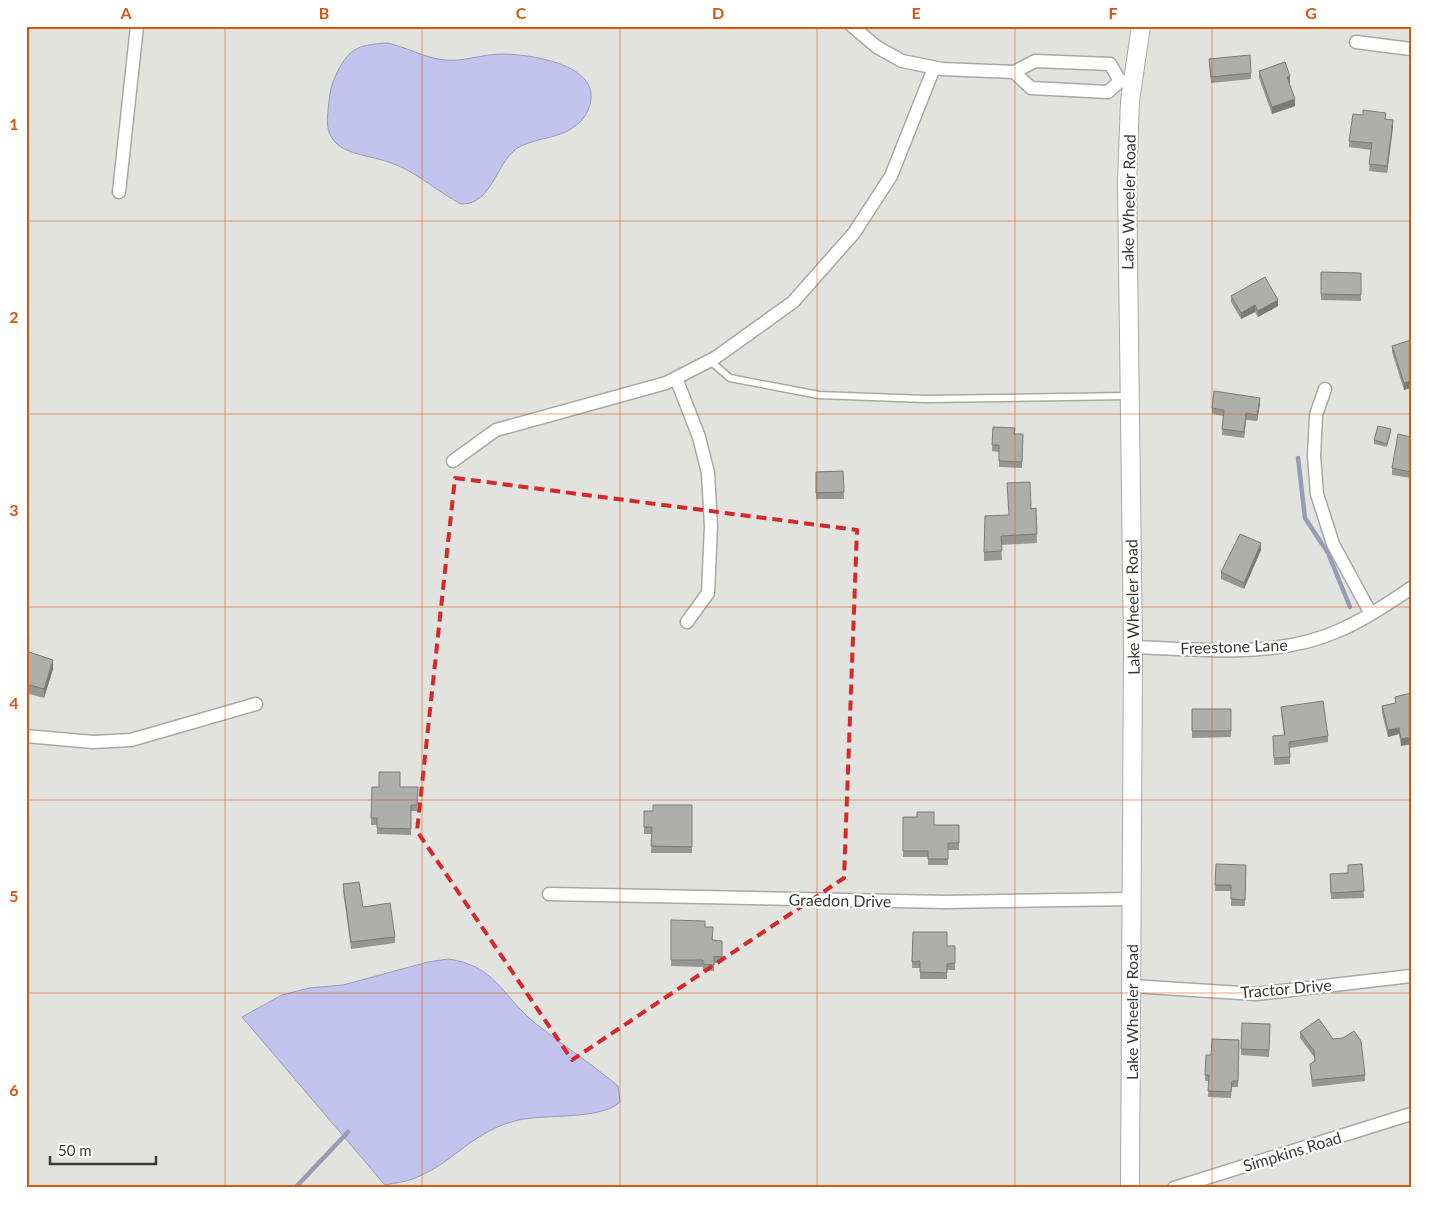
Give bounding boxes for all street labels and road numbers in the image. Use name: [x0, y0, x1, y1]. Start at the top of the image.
street label: Lake Wheeler Road: [1117, 134, 1139, 270]
street label: Lake Wheeler Road: [1121, 539, 1143, 675]
street label: Freestone Lane: [1180, 635, 1288, 657]
street label: Graedon Drive: [788, 890, 892, 910]
street label: Lake Wheeler Road: [1122, 944, 1141, 1080]
street label: Tractor Drive: [1240, 975, 1332, 1001]
street label: Simpkins Road: [1240, 1127, 1344, 1175]

